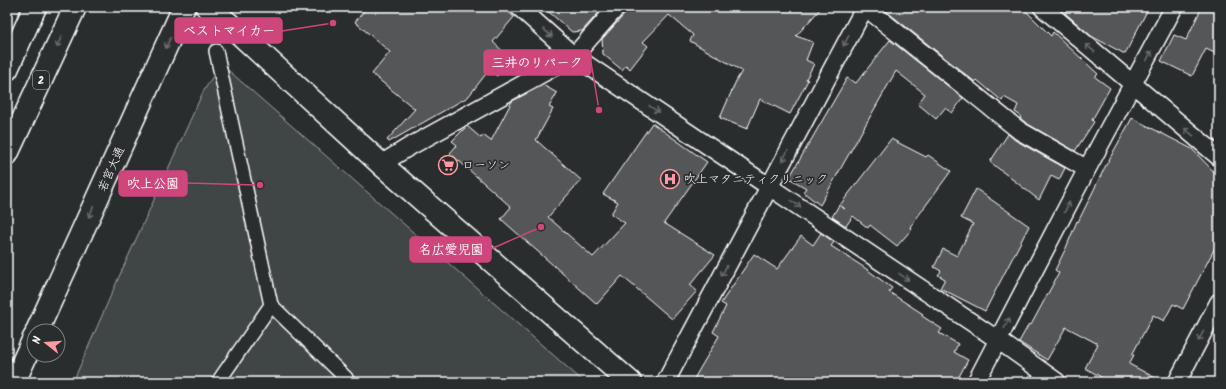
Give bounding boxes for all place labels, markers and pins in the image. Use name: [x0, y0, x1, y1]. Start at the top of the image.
callout: ベストマイカー: [175, 18, 282, 43]
callout: 三井のリパーク: [484, 50, 591, 75]
supermarket icon: ローソン: [437, 154, 459, 176]
place label: ローソン: [462, 156, 510, 175]
hospital icon: 吹上マタニティクリニック: [659, 168, 681, 190]
place label: 吹上マタニティクリニック: [684, 170, 828, 189]
callout: 吹上公園: [119, 171, 187, 196]
callout: 名広愛児園: [410, 237, 491, 262]

